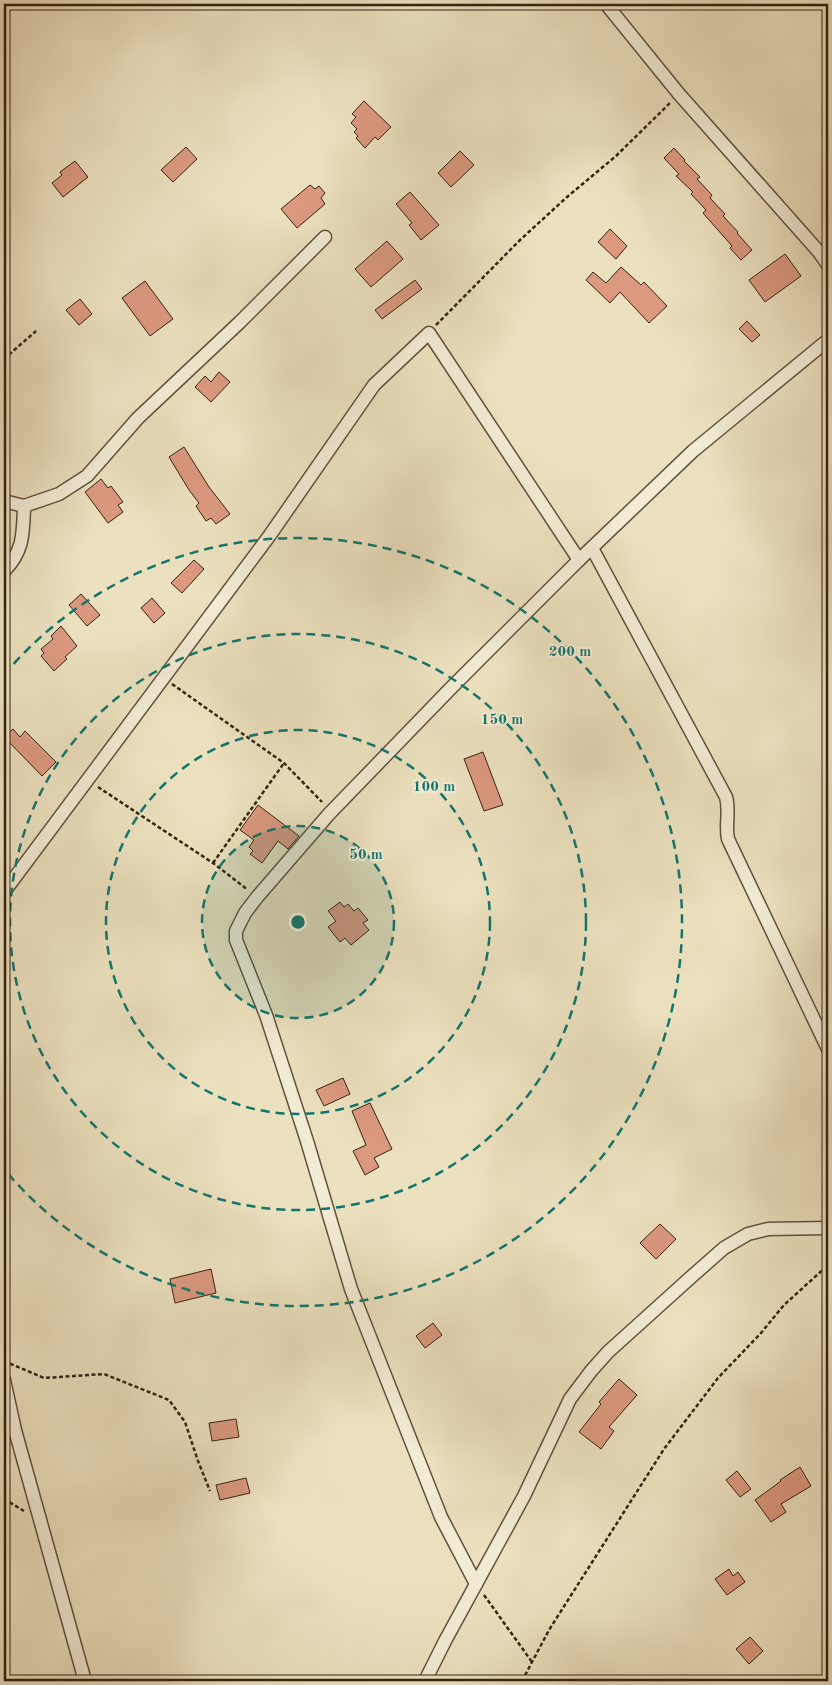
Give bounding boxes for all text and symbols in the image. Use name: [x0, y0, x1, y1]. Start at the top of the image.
text: 200 m: [549, 645, 591, 660]
text: 150 m: [481, 713, 523, 728]
text: 100 m: [413, 780, 455, 795]
text: 50 m: [349, 848, 383, 863]
centre of rings: [289, 913, 307, 931]

